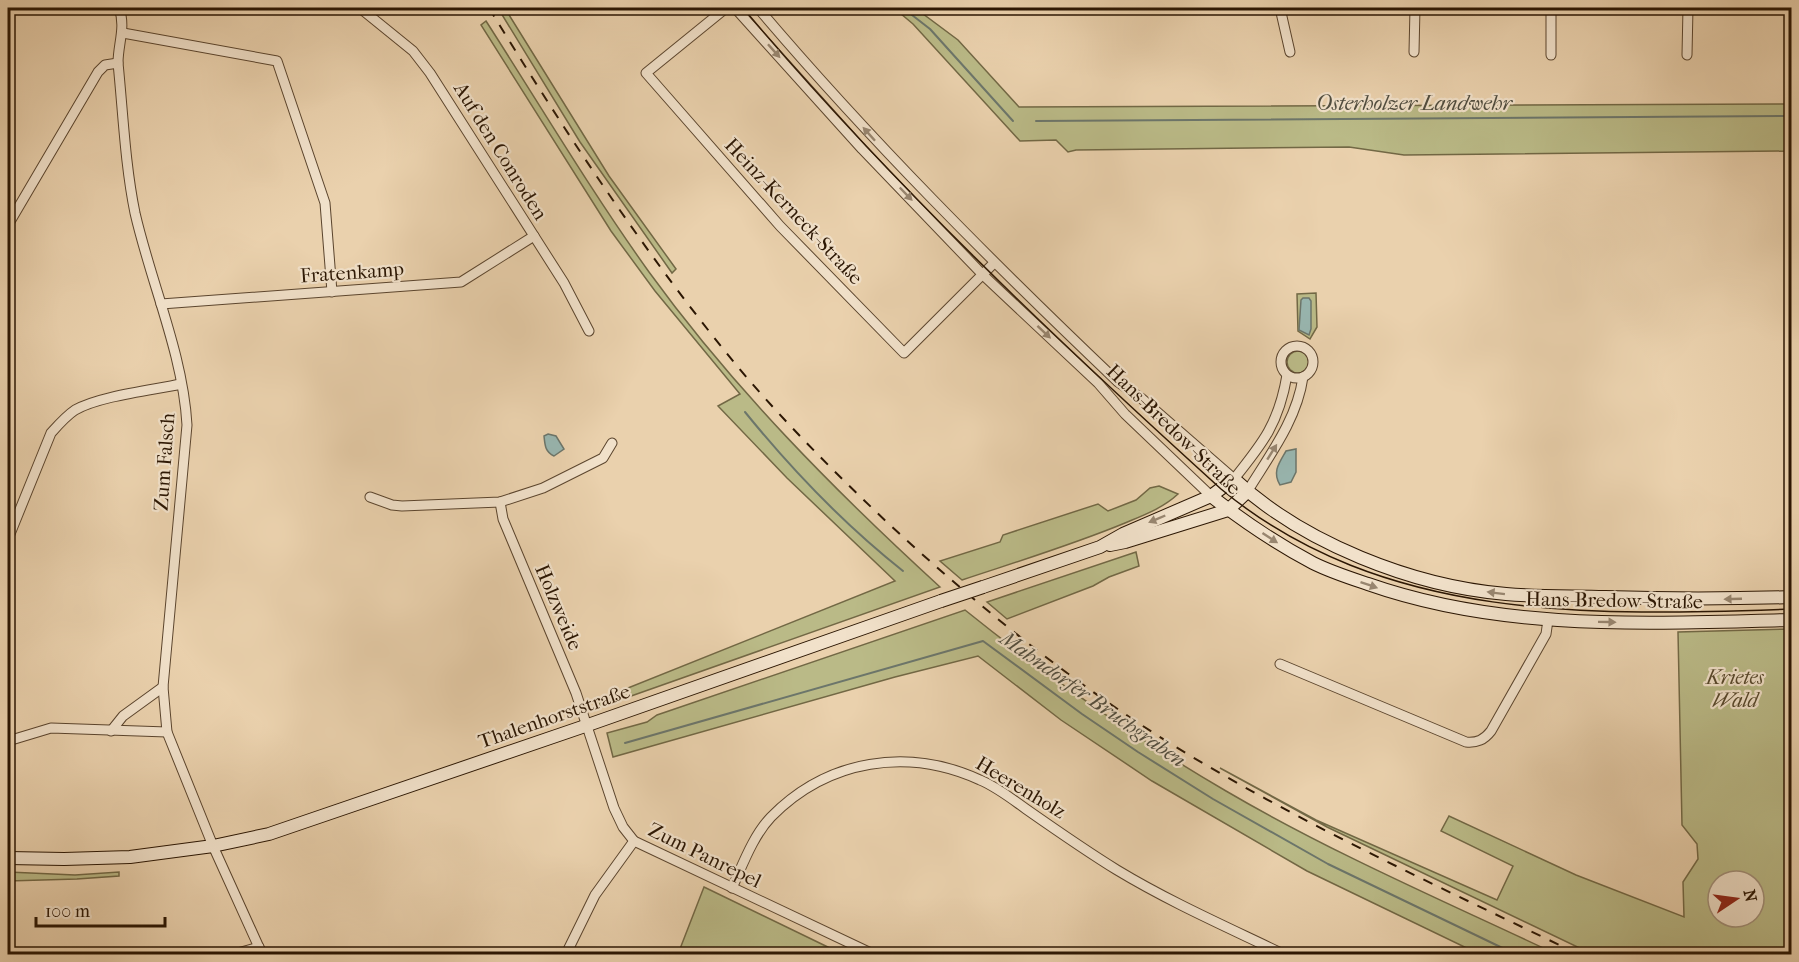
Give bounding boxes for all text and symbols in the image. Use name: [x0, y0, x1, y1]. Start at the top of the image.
one-way arrow: [767, 43, 780, 58]
street label: Auf den Conroden: [449, 77, 552, 225]
water label: Osterholzer Landwehr: [1316, 91, 1513, 115]
one-way arrow: [863, 127, 876, 142]
street label: Heinz-Kerneck-Straße: [720, 134, 867, 289]
one-way arrow: [898, 187, 912, 201]
street label: Fratenkamp: [299, 257, 405, 288]
one-way arrow: [1036, 325, 1050, 339]
street label: Hans-Bredow-Straße: [1102, 359, 1245, 499]
street label: Zum Falsch: [150, 411, 179, 512]
one-way arrow: [1267, 444, 1278, 460]
one-way arrow: [1148, 515, 1166, 524]
one-way arrow: [1262, 532, 1278, 544]
street label: Holzweide: [530, 561, 587, 654]
one-way arrow: [1360, 580, 1378, 590]
street label: Hans-Bredow-Straße: [1525, 587, 1703, 614]
one-way arrow: [1487, 588, 1506, 597]
one-way arrow: [1724, 594, 1743, 604]
one-way arrow: [1597, 617, 1616, 627]
water label: Mahndorfer Bruchgraben: [994, 625, 1191, 772]
park label: Krietes Wald: [1704, 666, 1765, 712]
street label: Thalenhorststraße: [475, 680, 633, 753]
street label: Heerenholz: [972, 752, 1070, 823]
street label: Zum Panrepel: [645, 818, 765, 893]
north arrow: [1706, 869, 1766, 929]
text: N: [1740, 888, 1761, 905]
scale bar: [36, 890, 165, 928]
text: 100 m: [45, 901, 90, 922]

